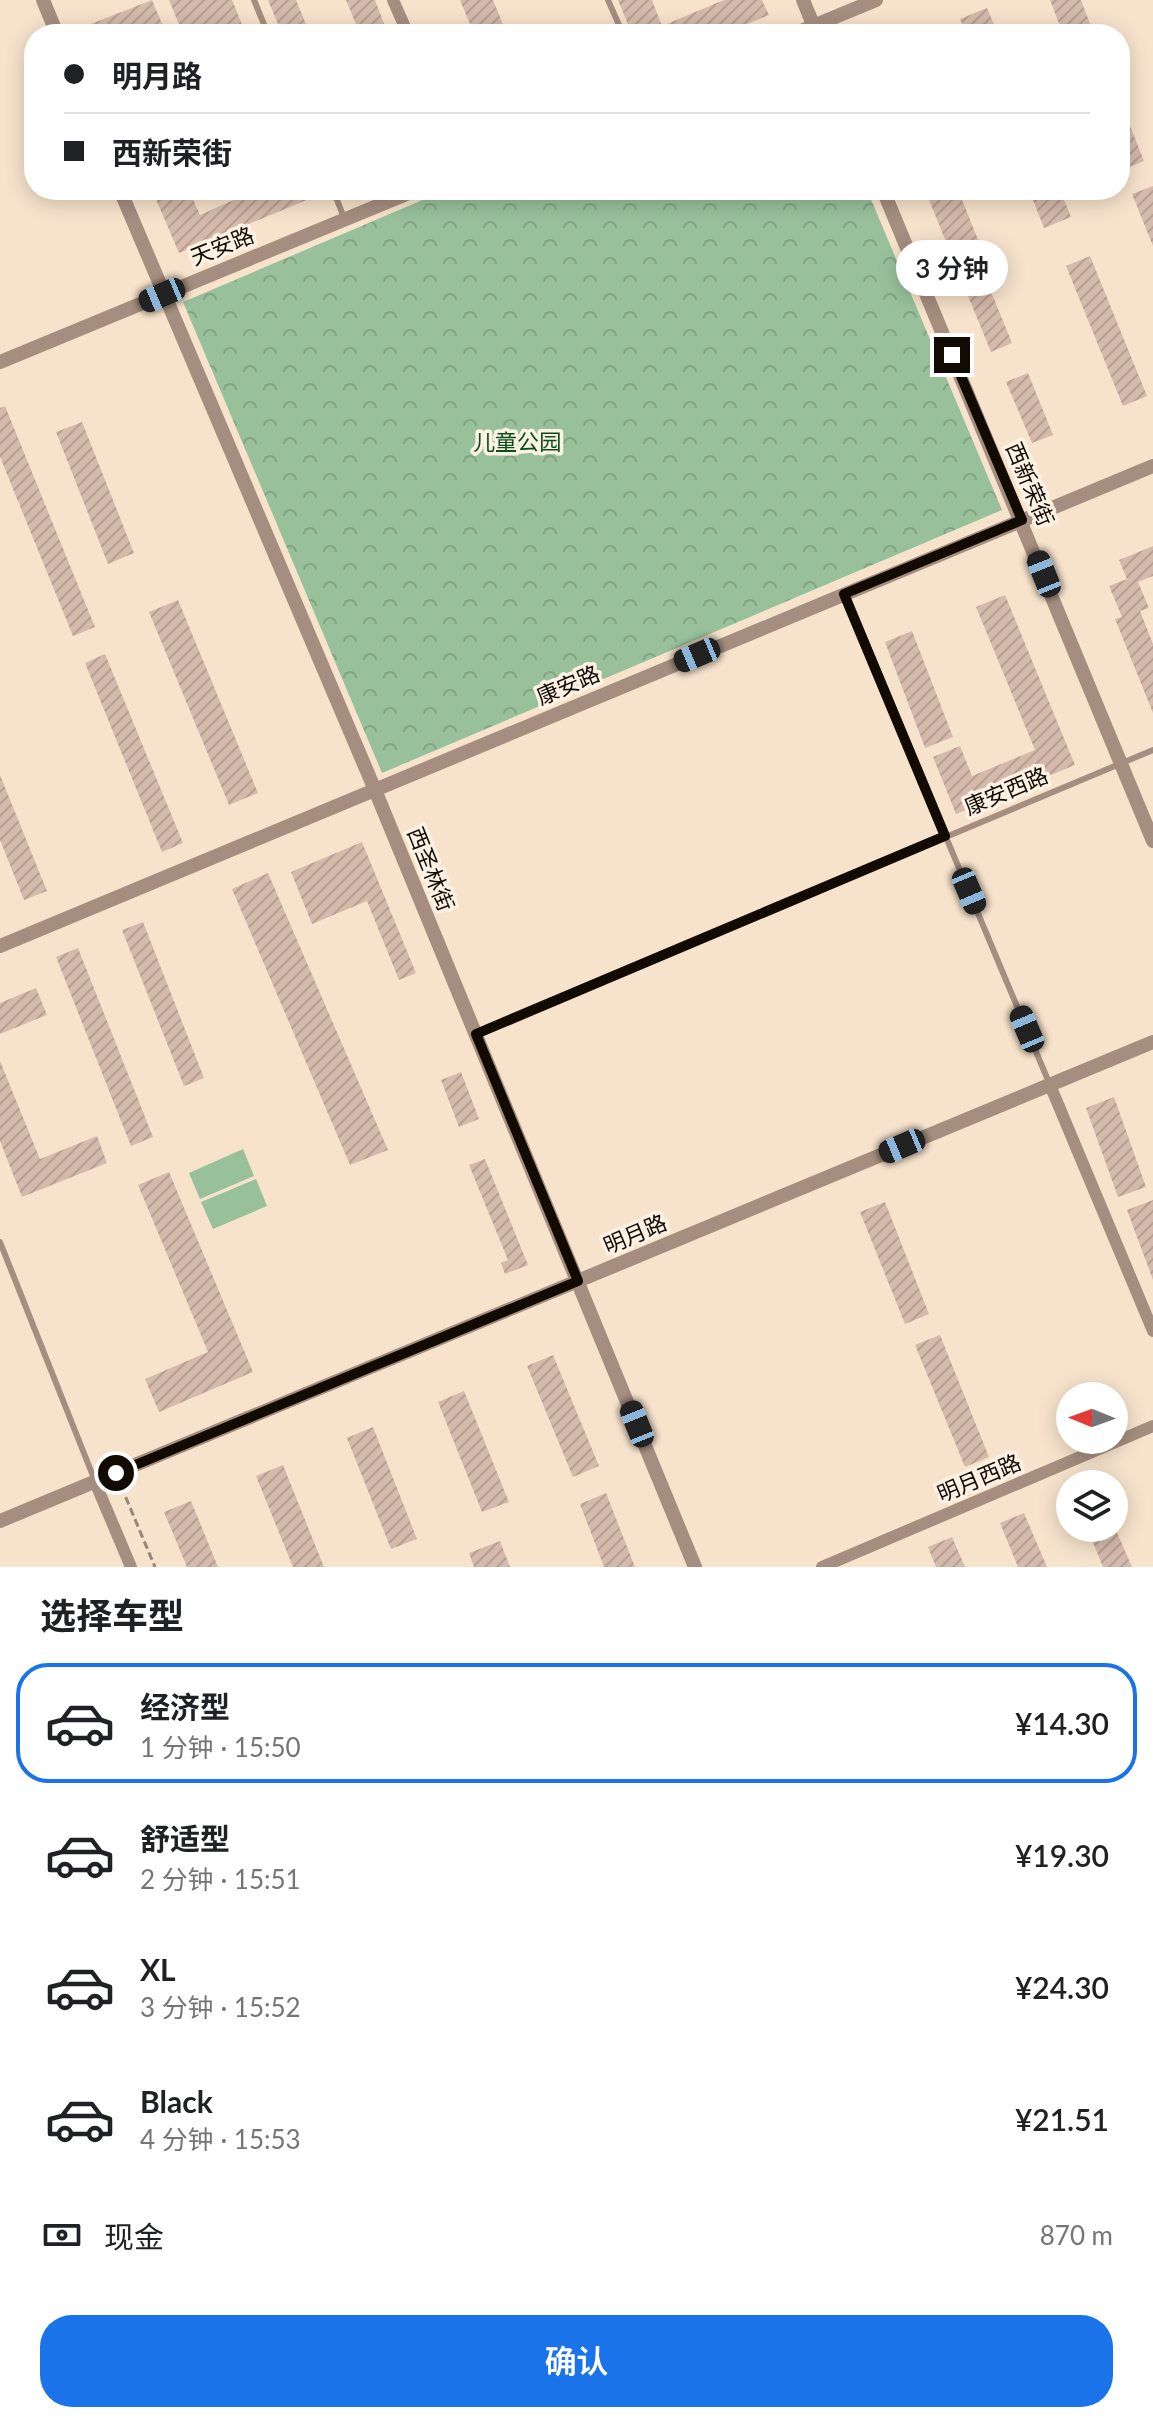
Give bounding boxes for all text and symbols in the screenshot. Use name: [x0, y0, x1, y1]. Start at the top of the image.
text: 明月路: [112, 57, 202, 93]
text: 西新荣街: [112, 134, 232, 170]
street label: 天安路: [186, 221, 257, 270]
callout: 3 分钟: [896, 239, 1008, 295]
text: 3 分钟: [915, 252, 989, 284]
car: [135, 275, 189, 315]
route end: [934, 337, 970, 373]
park label: 儿童公园: [473, 428, 561, 455]
street label: 西新荣街: [1001, 438, 1060, 530]
car: [1024, 547, 1064, 601]
car: [670, 635, 724, 675]
street label: 康安路: [532, 659, 603, 710]
street label: 康安西路: [960, 761, 1052, 820]
street label: 西圣林街: [402, 823, 460, 915]
car: [949, 864, 989, 918]
car: [1007, 1002, 1047, 1056]
car: [875, 1126, 929, 1166]
street label: 明月路: [599, 1208, 670, 1259]
north arrow: [1056, 1382, 1128, 1454]
map controls: [1056, 1382, 1128, 1542]
car: [617, 1397, 657, 1451]
street label: 明月西路: [933, 1448, 1025, 1507]
route start: [98, 1455, 134, 1491]
button: layers: [1056, 1470, 1128, 1542]
text: 选择车型: [40, 1593, 184, 1637]
icon: car: [44, 1687, 116, 1759]
text: 经济型: [140, 1688, 230, 1724]
text: ¥14.30: [1015, 1705, 1109, 1741]
text: 1 分钟 · 15:50: [140, 1731, 301, 1763]
icon: car: [44, 1819, 116, 1891]
text: 舒适型: [140, 1820, 230, 1856]
text: ¥19.30: [1015, 1837, 1109, 1873]
text: 2 分钟 · 15:51: [140, 1863, 301, 1895]
icon: car: [44, 1951, 116, 2023]
text: XL: [140, 1951, 176, 1987]
text: ¥24.30: [1015, 1969, 1109, 2005]
text: 3 分钟 · 15:52: [140, 1991, 301, 2023]
icon: car: [44, 2083, 116, 2155]
text: Black: [140, 2083, 213, 2119]
text: ¥21.51: [1015, 2101, 1109, 2137]
text: 4 分钟 · 15:53: [140, 2123, 301, 2155]
icon: cash: [40, 2213, 84, 2257]
text: 现金: [104, 2218, 164, 2254]
text: 870 m: [1040, 2219, 1113, 2251]
button: 确认: [40, 2315, 1113, 2407]

